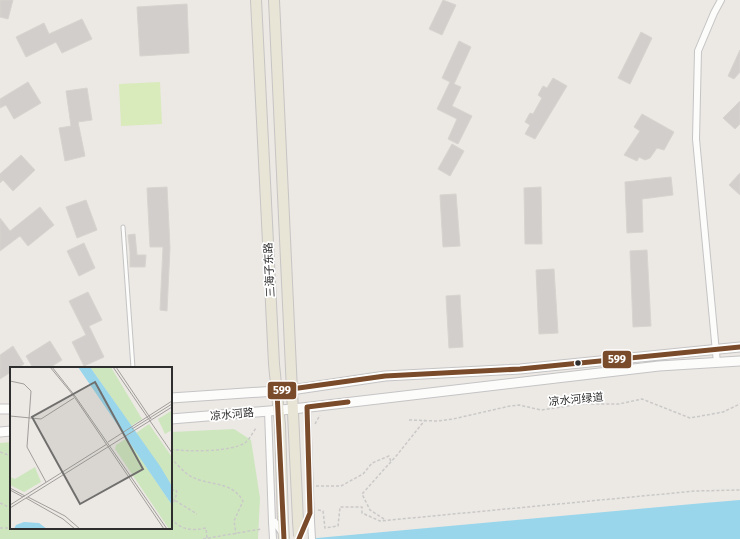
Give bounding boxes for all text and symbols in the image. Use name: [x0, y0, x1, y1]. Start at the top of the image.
street label: 三海子东路: [262, 242, 277, 298]
line badge: 599: [602, 350, 632, 369]
text: 599: [608, 353, 626, 366]
unlabelled marker: [573, 358, 583, 368]
inset map: [10, 367, 172, 529]
line badge: 599: [267, 381, 297, 400]
text: 599: [273, 384, 291, 397]
street label: 凉水河绿道: [548, 391, 604, 408]
street label: 凉水河路: [210, 406, 255, 423]

